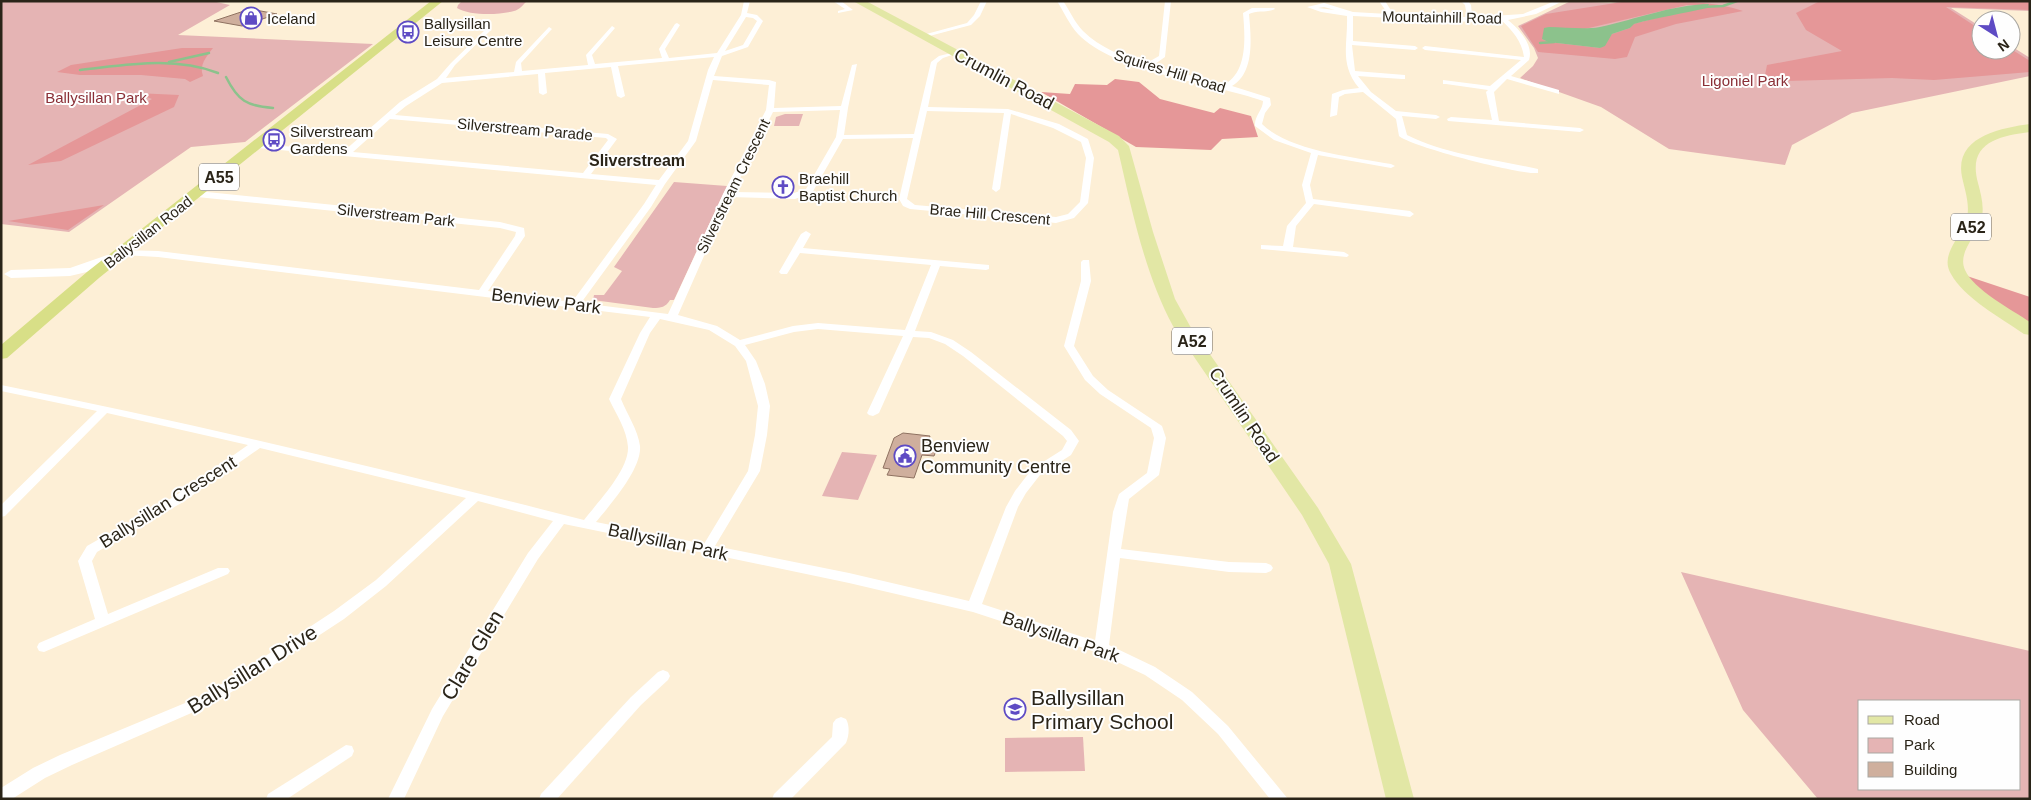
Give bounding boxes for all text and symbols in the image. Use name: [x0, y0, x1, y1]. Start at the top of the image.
shop icon: Iceland: [239, 6, 263, 30]
street label: Mountainhill Road: [1382, 7, 1502, 27]
place label: Iceland: [267, 10, 315, 27]
north arrow: [1971, 10, 2021, 60]
place label: Ballysillan Leisure Centre: [424, 15, 522, 49]
bus stop icon: Ballysillan Leisure Centre: [396, 20, 420, 44]
text: N: [1995, 36, 2012, 55]
street label: Crumlin Road: [951, 44, 1057, 114]
street label: Squires Hill Road: [1112, 46, 1228, 96]
park label: Ligoniel Park: [1702, 72, 1789, 89]
park label: Ballysillan Park: [45, 89, 147, 106]
street label: Silverstream Parade: [457, 115, 593, 143]
street label: Silverstream Crescent: [693, 115, 773, 256]
place label: Silverstream Gardens: [290, 123, 373, 157]
bus stop icon: Silverstream Gardens: [262, 128, 286, 152]
district label: Sliverstream: [589, 152, 685, 169]
road number: A55: [199, 163, 239, 190]
place label: Braehill Baptist Church: [799, 170, 897, 204]
church icon: Braehill Baptist Church: [771, 175, 795, 199]
street label: Ballysillan Road: [101, 192, 195, 272]
street label: Silverstream Park: [336, 200, 456, 230]
street label: Brae Hill Crescent: [929, 200, 1052, 228]
road number: A52: [1951, 213, 1991, 240]
street label: Benview Park: [490, 284, 603, 318]
road number: A52: [1172, 328, 1212, 354]
street label: Crumlin Road: [1205, 364, 1283, 466]
place label: Benview Community Centre: [921, 436, 1071, 477]
public building icon: Benview Community Centre: [893, 444, 917, 468]
street label: Ballysillan Crescent: [96, 452, 240, 552]
street label: Ballysillan Park: [606, 520, 731, 565]
street label: Clare Glen: [436, 606, 508, 704]
street label: Ballysillan Park: [1000, 608, 1123, 667]
street label: Ballysillan Drive: [183, 620, 321, 718]
place label: Ballysillan Primary School: [1031, 686, 1173, 733]
school or university icon: Ballysillan Primary School: [1003, 697, 1027, 721]
legend: [1858, 700, 2021, 790]
text: Road: [1904, 711, 1940, 728]
text: Park: [1904, 736, 1935, 753]
text: Building: [1904, 761, 1957, 778]

